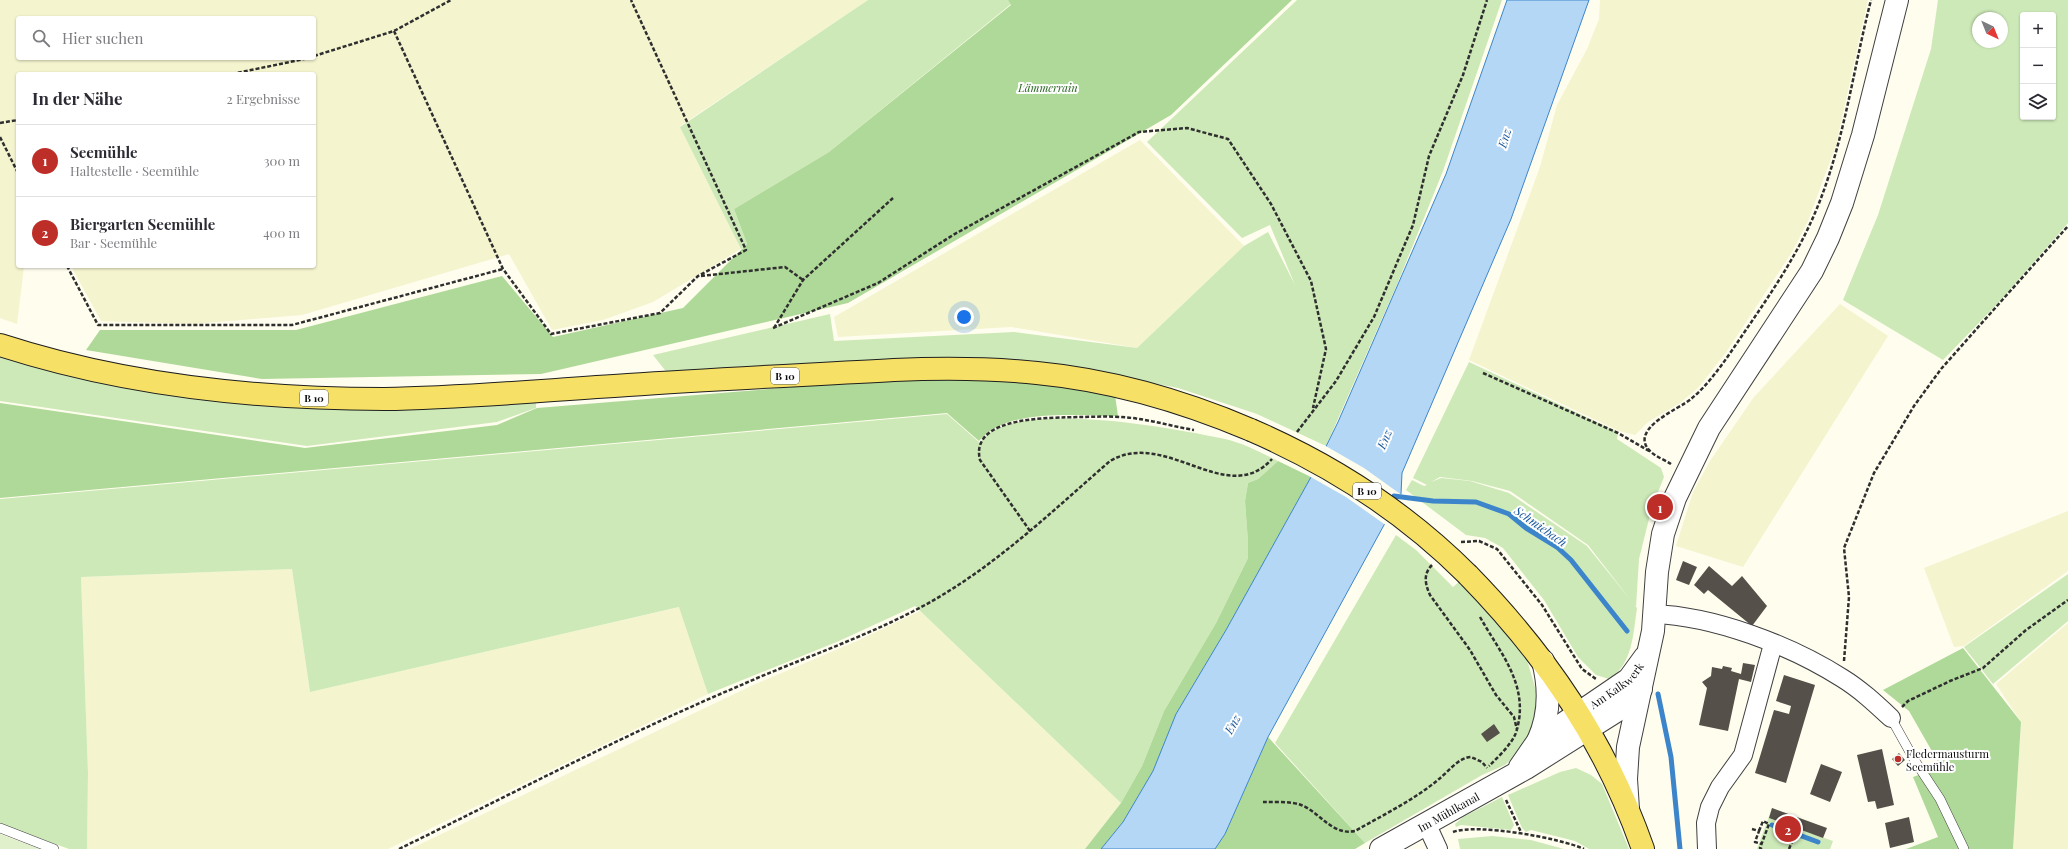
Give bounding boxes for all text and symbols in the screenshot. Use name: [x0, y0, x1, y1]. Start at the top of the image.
north arrow: [1972, 12, 2008, 48]
map controls: [2020, 12, 2056, 120]
button: +: [2020, 12, 2056, 48]
search box: [16, 16, 316, 60]
icon: search: [30, 27, 52, 49]
text: Hier suchen: [62, 28, 144, 48]
button: −: [2020, 48, 2056, 84]
park label: Lämmerrain: [1017, 80, 1078, 95]
button: layers: [2020, 84, 2056, 120]
text: In der Nähe: [32, 87, 123, 109]
text: 2 Ergebnisse: [226, 90, 300, 107]
water label: Enz: [1493, 126, 1515, 151]
text: Seemühle: [70, 142, 138, 162]
text: 1: [43, 152, 47, 169]
text: 300 m: [264, 152, 300, 169]
text: Haltestelle · Seemühle: [70, 162, 199, 179]
text: Biergarten Seemühle: [70, 214, 215, 234]
text: 2: [42, 224, 48, 241]
text: 400 m: [263, 224, 300, 241]
text: Bar · Seemühle: [70, 234, 157, 251]
your location: [954, 307, 974, 327]
road number: B 10: [771, 368, 799, 384]
road number: B 10: [300, 390, 328, 406]
water label: Enz: [1372, 426, 1395, 452]
road number: B 10: [1353, 483, 1381, 499]
pin: 1: [1647, 492, 1673, 522]
water label: Schmiebach: [1511, 501, 1570, 550]
street label: Am Kalkwerk: [1585, 659, 1646, 712]
water label: Enz: [1220, 711, 1244, 737]
place label: Fledermausturm Seemühle: [1906, 746, 1989, 774]
marker: Fledermausturm Seemühle: [1893, 754, 1903, 764]
street label: Im Mühlkanal: [1415, 788, 1482, 835]
pin: 2: [1775, 814, 1801, 844]

